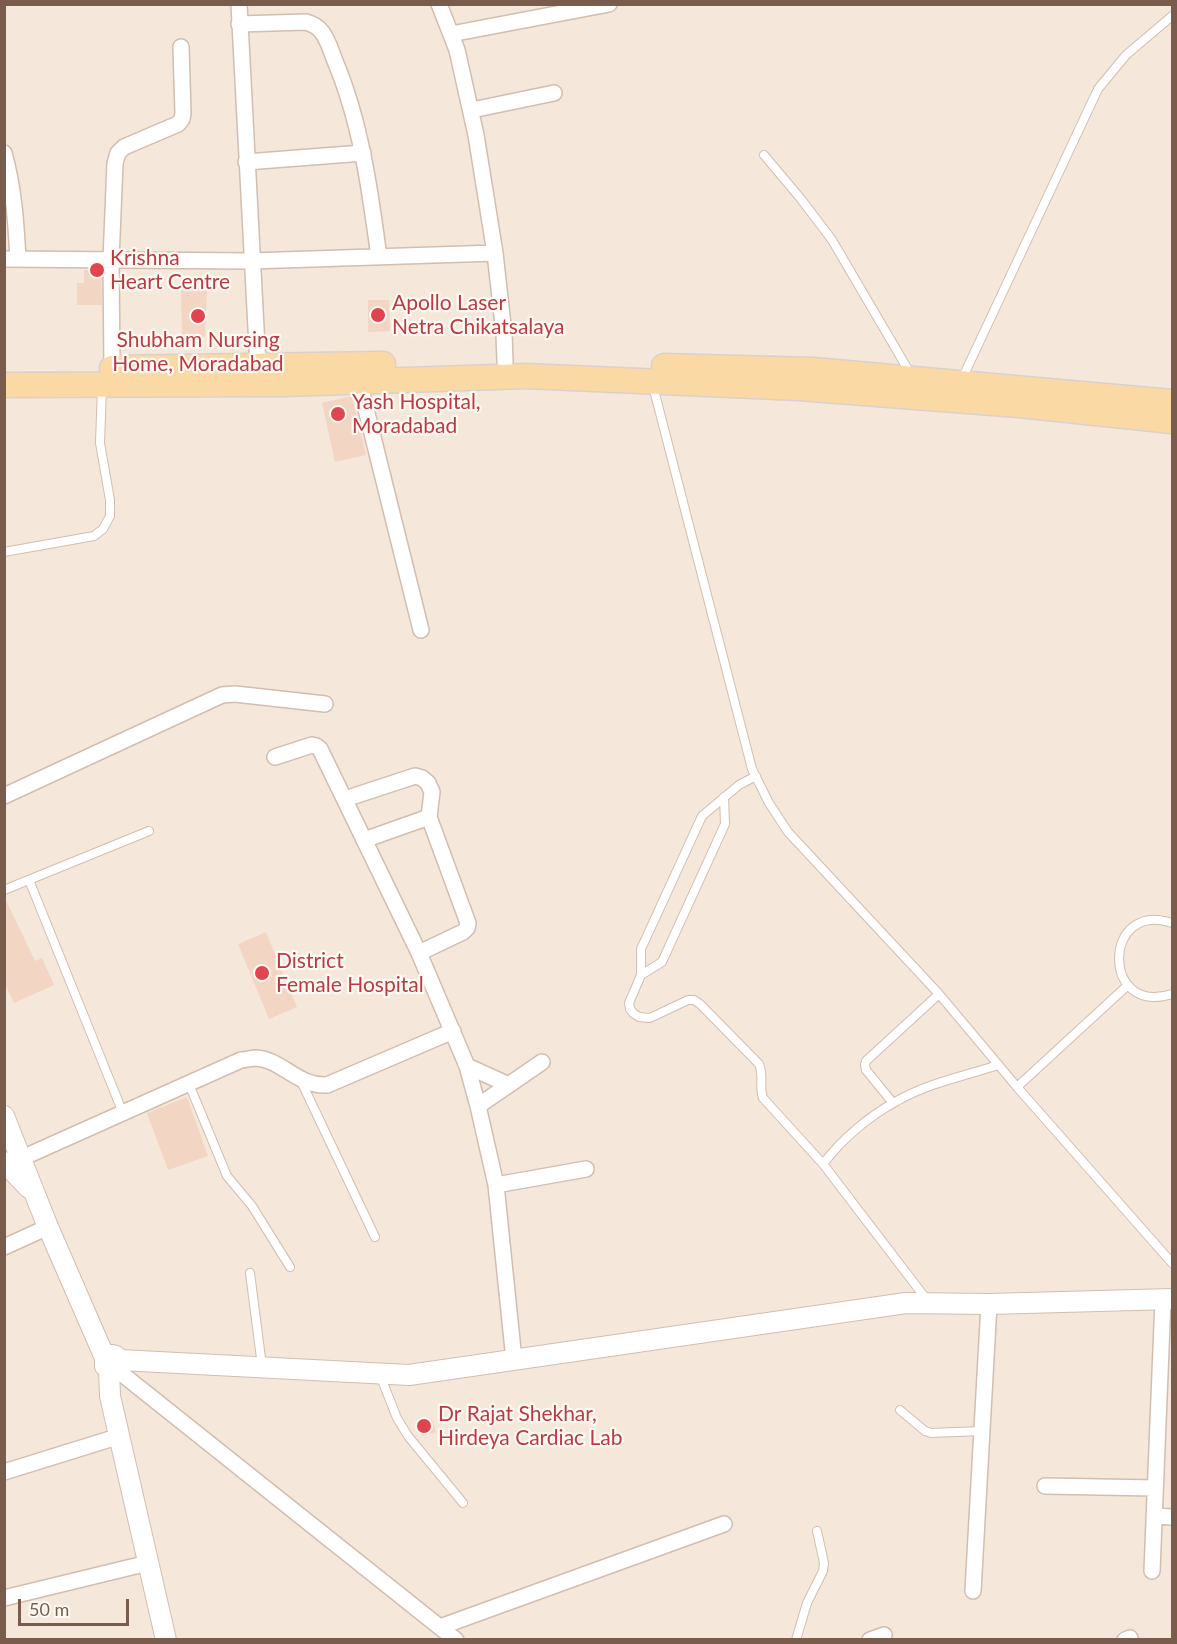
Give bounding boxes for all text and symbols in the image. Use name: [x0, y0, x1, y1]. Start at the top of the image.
place label: Krishna Heart Centre: [110, 245, 230, 295]
marker: Krishna Heart Centre: [88, 261, 106, 279]
place label: Apollo Laser Netra Chikatsalaya: [392, 290, 565, 340]
marker: Apollo Laser Netra Chikatsalaya: [369, 306, 387, 324]
marker: Shubham Nursing Home, Moradabad: [189, 307, 207, 325]
place label: Shubham Nursing Home, Moradabad: [112, 327, 284, 377]
place label: Yash Hospital, Moradabad: [352, 389, 481, 439]
marker: Yash Hospital, Moradabad: [329, 405, 347, 423]
place label: District Female Hospital: [276, 948, 424, 998]
marker: District Female Hospital: [253, 964, 271, 982]
place label: Dr Rajat Shekhar, Hirdeya Cardiac Lab: [438, 1401, 622, 1451]
marker: Dr Rajat Shekhar, Hirdeya Cardiac Lab: [415, 1417, 433, 1435]
scale bar: [21, 1587, 132, 1625]
text: 50 m: [29, 1598, 69, 1620]

